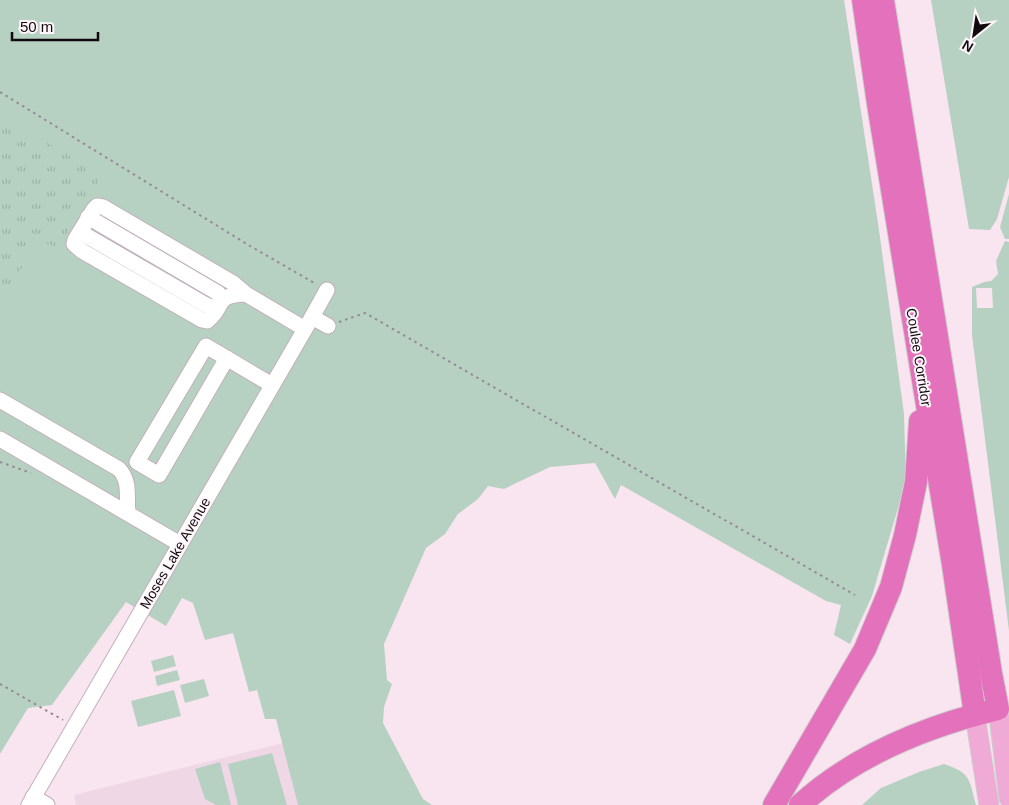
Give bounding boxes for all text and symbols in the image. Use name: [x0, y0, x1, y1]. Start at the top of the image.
scale bar: [12, 10, 99, 42]
north arrow: [949, 10, 999, 60]
text: 50 m: [20, 18, 53, 35]
text: N: [959, 37, 976, 56]
street label: Coulee Corridor: [903, 307, 935, 407]
street label: Moses Lake Avenue: [137, 494, 213, 611]

